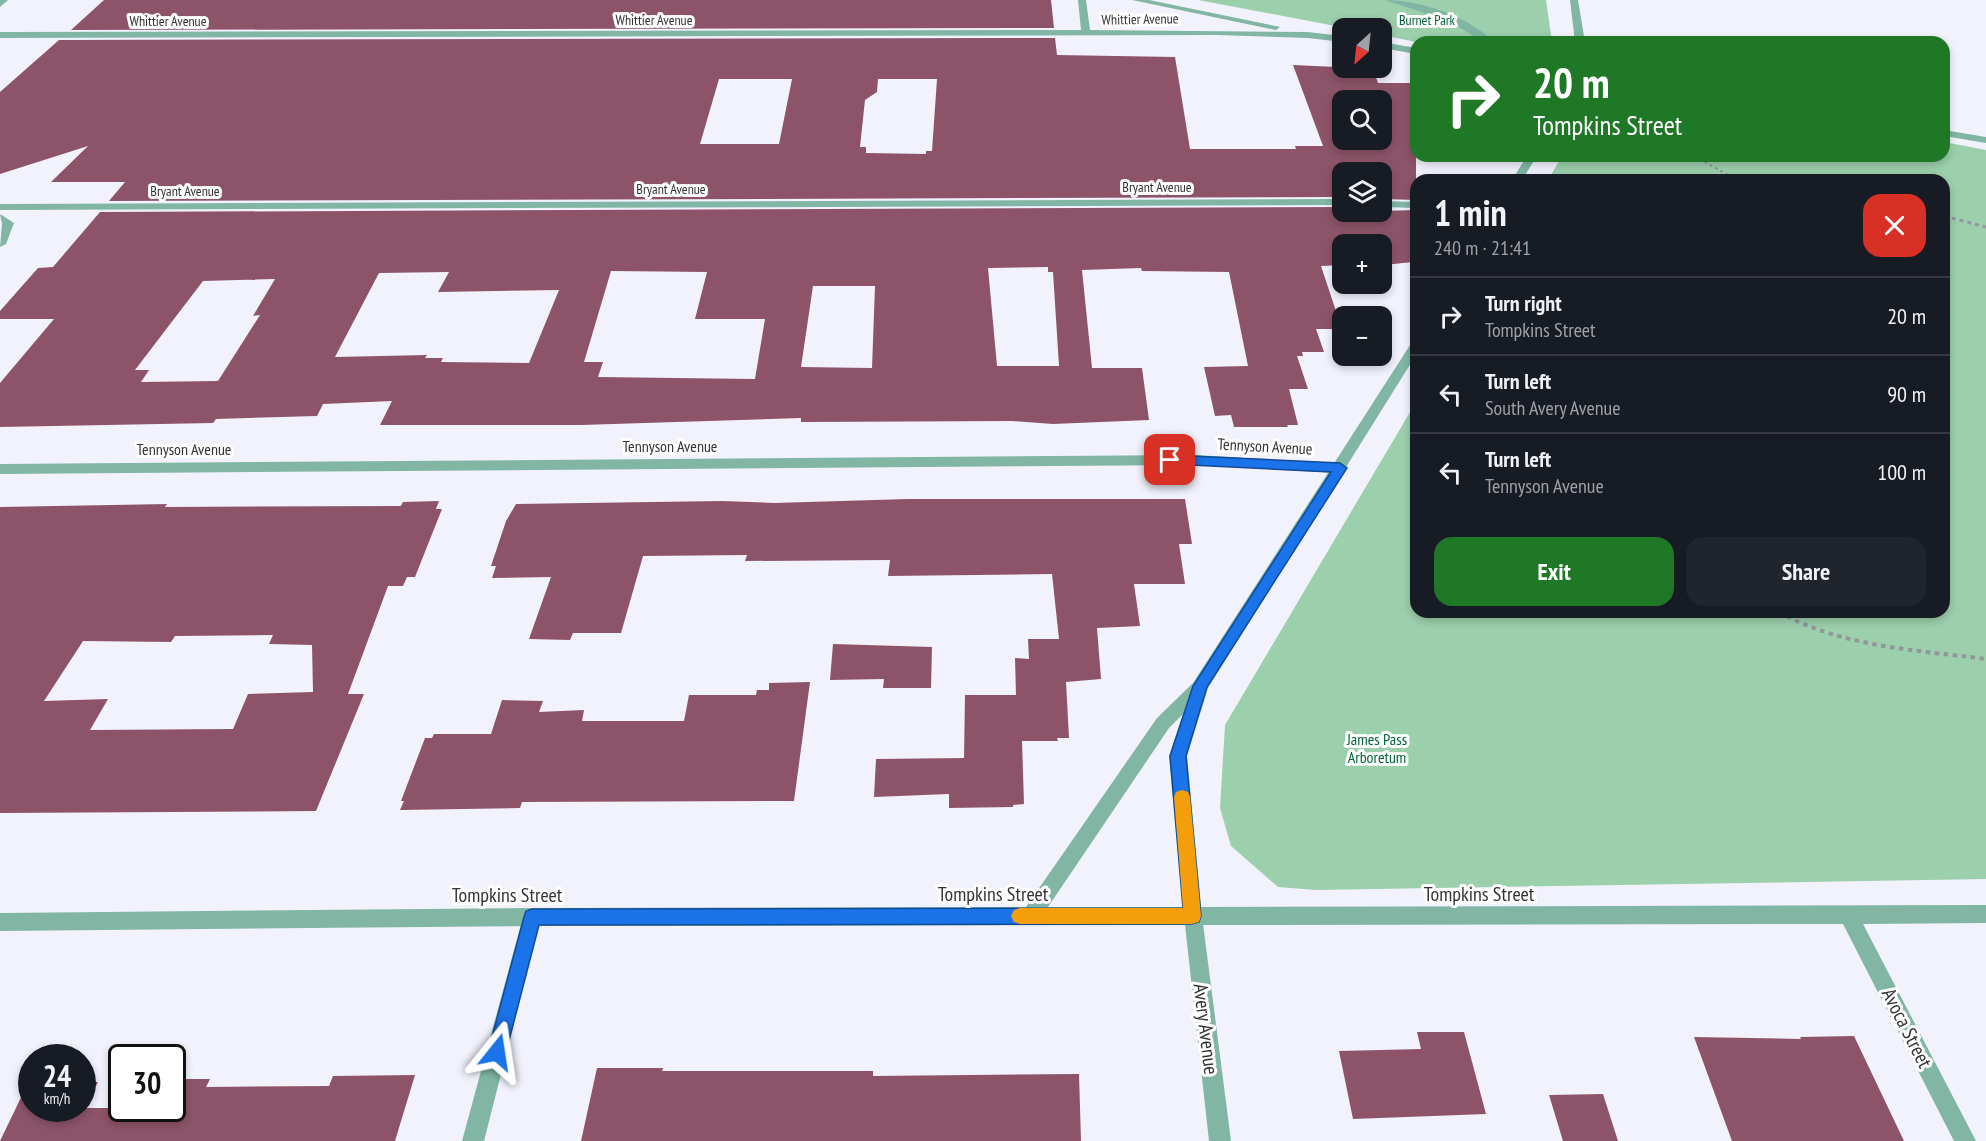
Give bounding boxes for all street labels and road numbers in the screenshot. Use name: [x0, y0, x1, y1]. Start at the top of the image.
street label: Whittier Avenue: [1101, 9, 1179, 29]
street label: Whittier Avenue: [616, 11, 693, 29]
street label: Whittier Avenue: [130, 12, 207, 30]
street label: Bryant Avenue: [1122, 178, 1192, 196]
street label: Bryant Avenue: [636, 180, 706, 198]
street label: Bryant Avenue: [150, 182, 220, 200]
street label: Tennyson Avenue: [1217, 434, 1313, 458]
street label: Tennyson Avenue: [623, 436, 717, 456]
street label: Tennyson Avenue: [137, 439, 231, 459]
street label: Tompkins Street: [938, 881, 1049, 907]
street label: Tompkins Street: [1424, 881, 1535, 907]
street label: Tompkins Street: [452, 882, 563, 908]
street label: Avery Avenue: [1188, 982, 1224, 1076]
street label: Avoca Street: [1876, 984, 1938, 1073]

